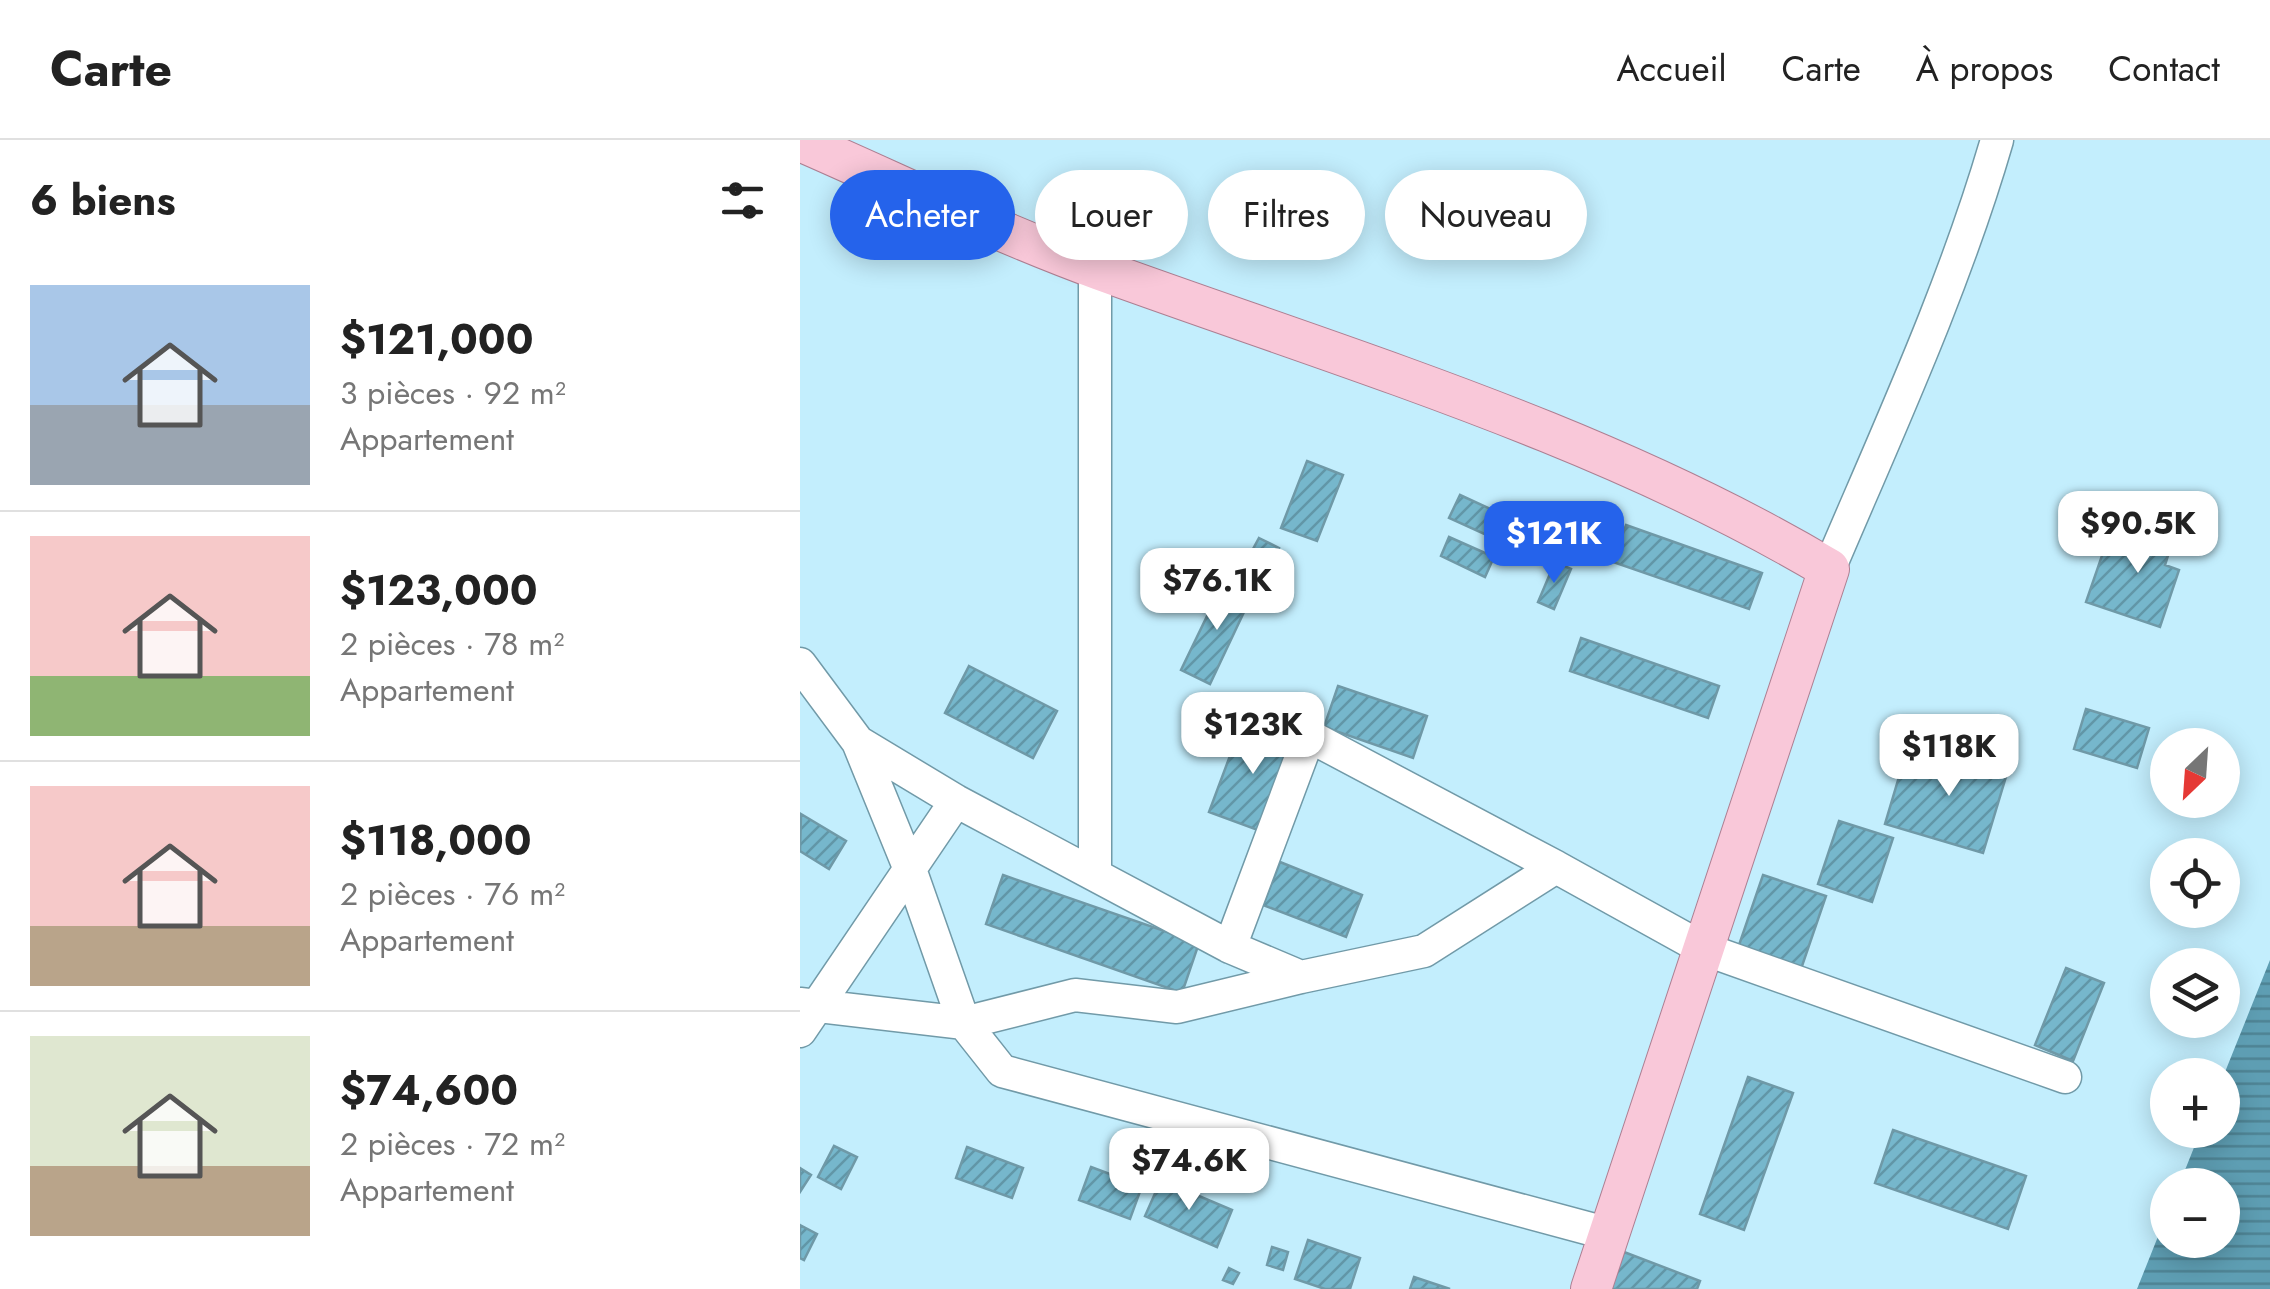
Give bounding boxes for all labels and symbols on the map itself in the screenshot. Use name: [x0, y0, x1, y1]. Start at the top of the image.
pin: $90.5K: [2057, 491, 2219, 576]
pin: $121K: [1484, 501, 1624, 586]
pin: $76.1K: [1136, 548, 1298, 633]
pin: $123K: [1183, 692, 1323, 777]
pin: $118K: [1879, 714, 2019, 799]
north arrow: [2150, 728, 2240, 818]
pin: $74.6K: [1108, 1128, 1270, 1213]

